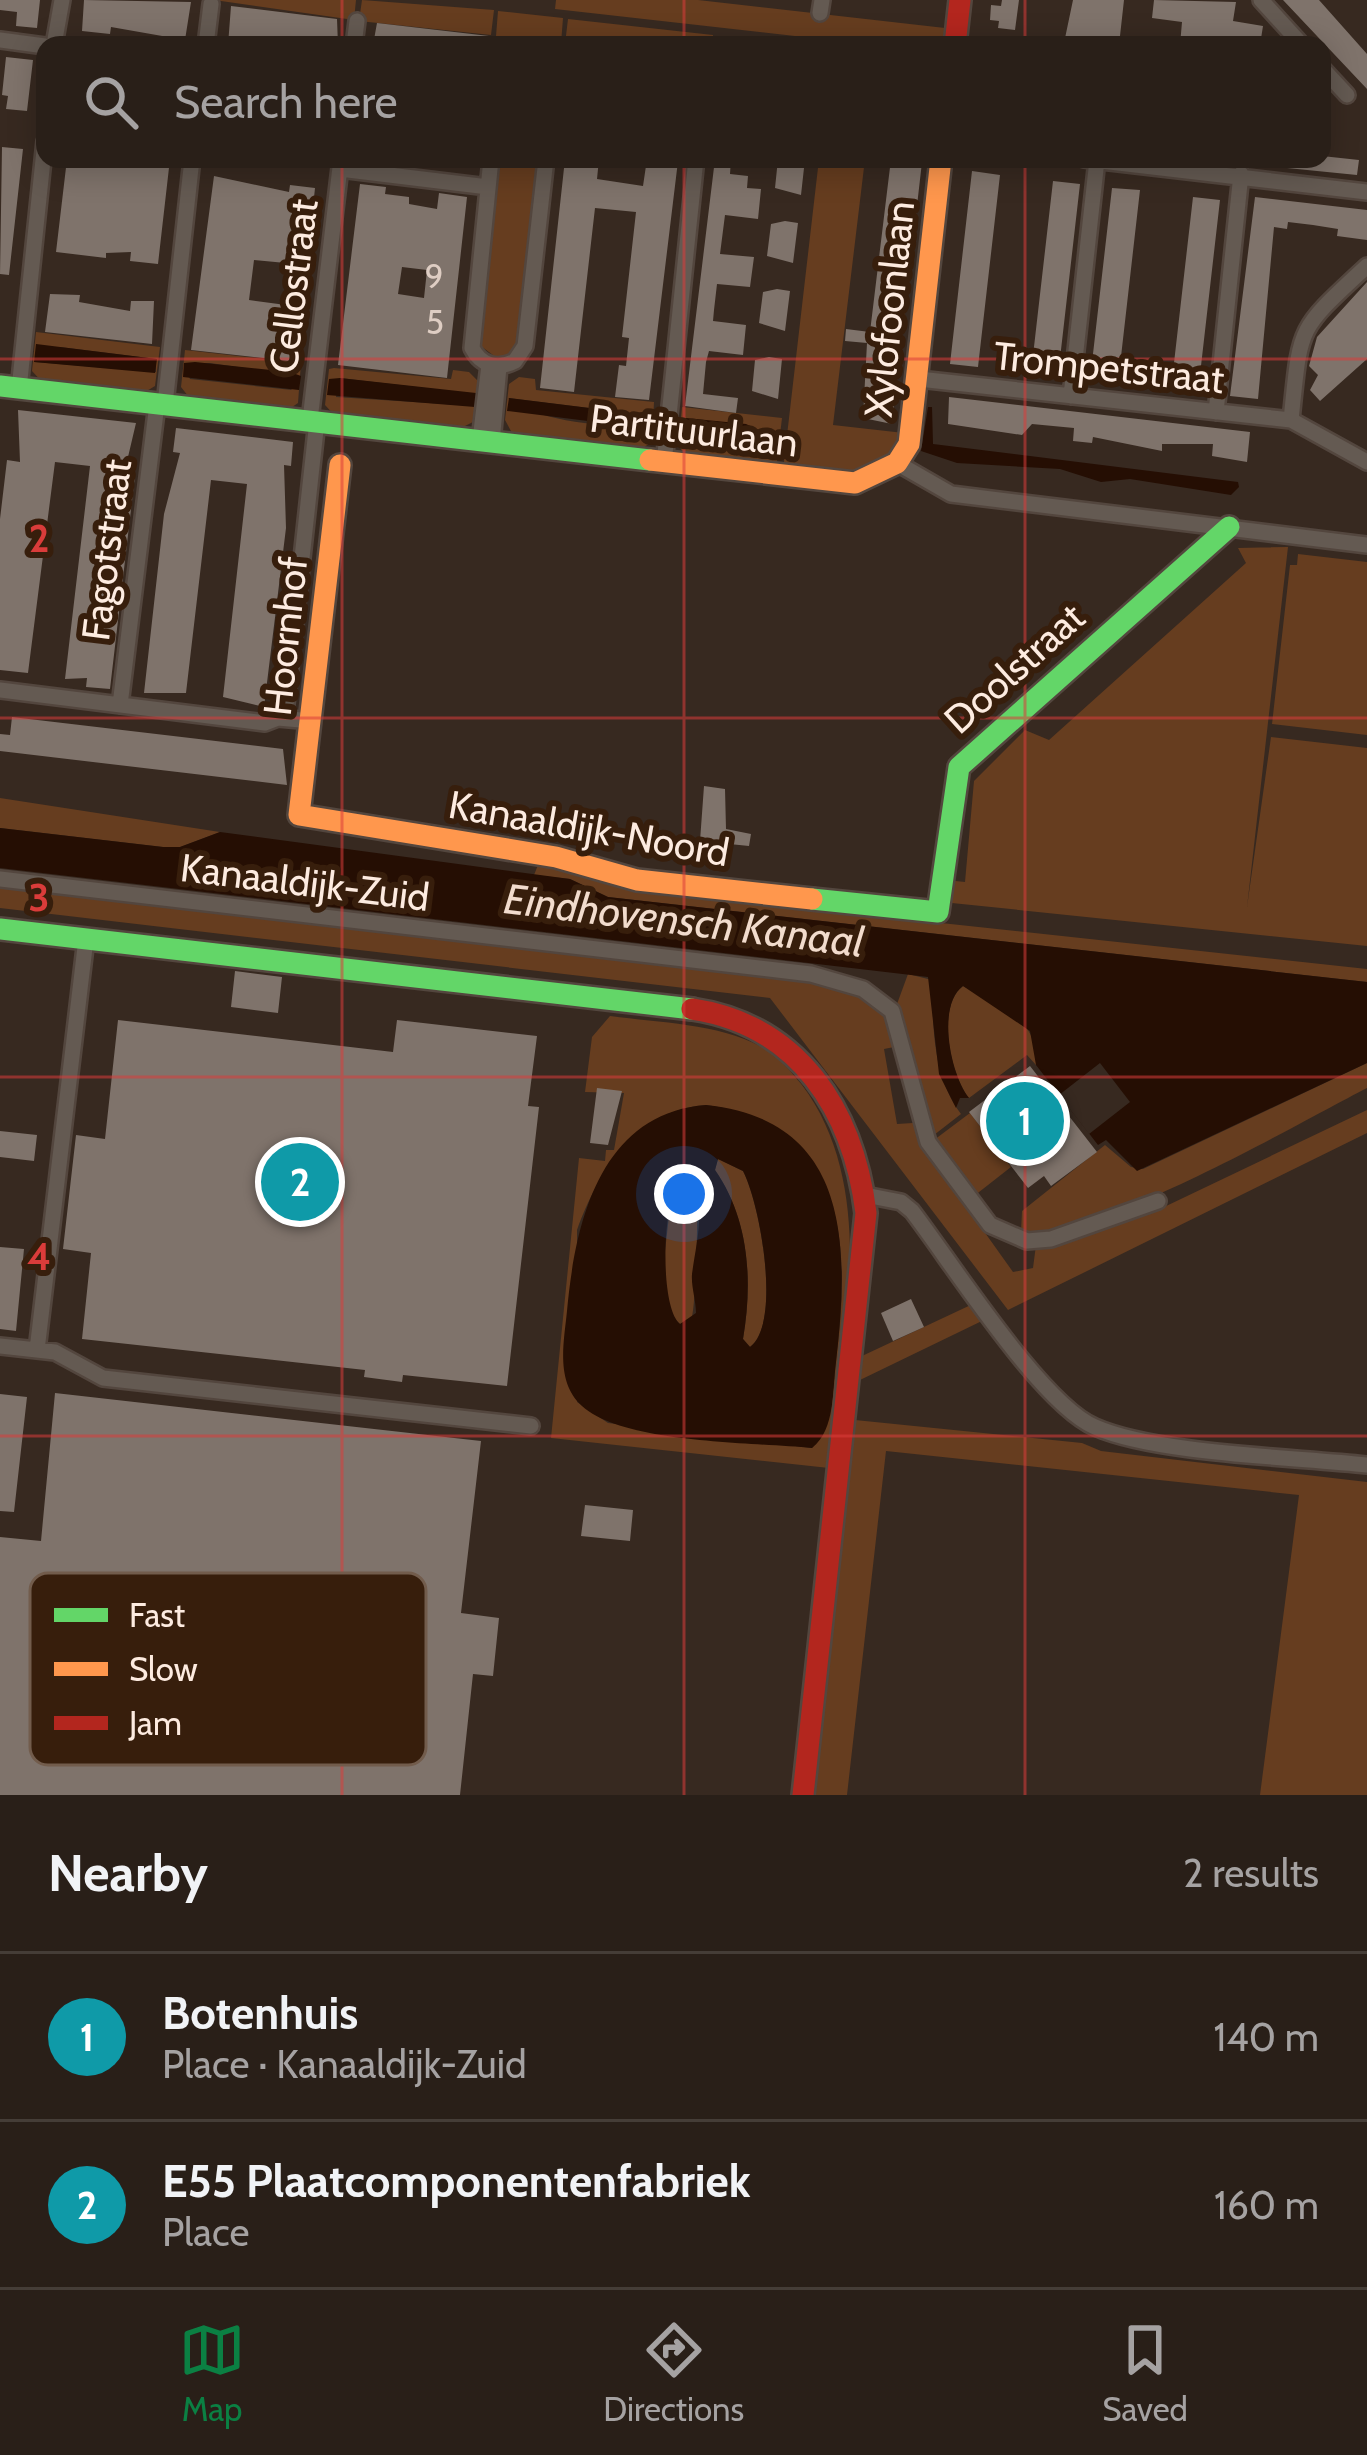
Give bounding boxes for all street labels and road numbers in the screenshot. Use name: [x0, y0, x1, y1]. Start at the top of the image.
street label: Cellostraat: [259, 196, 327, 376]
street label: Xylofoonlaan: [854, 199, 924, 419]
street label: Trompetstraat: [992, 331, 1226, 403]
street label: Partituurlaan: [587, 393, 801, 467]
street label: Fagotstraat: [71, 457, 141, 643]
street label: Hoornhof: [253, 554, 317, 718]
street label: Doolstraat: [934, 593, 1094, 743]
street label: Kanaaldijk-Noord: [445, 780, 733, 876]
street label: Kanaaldijk-Zuid: [178, 843, 432, 921]

